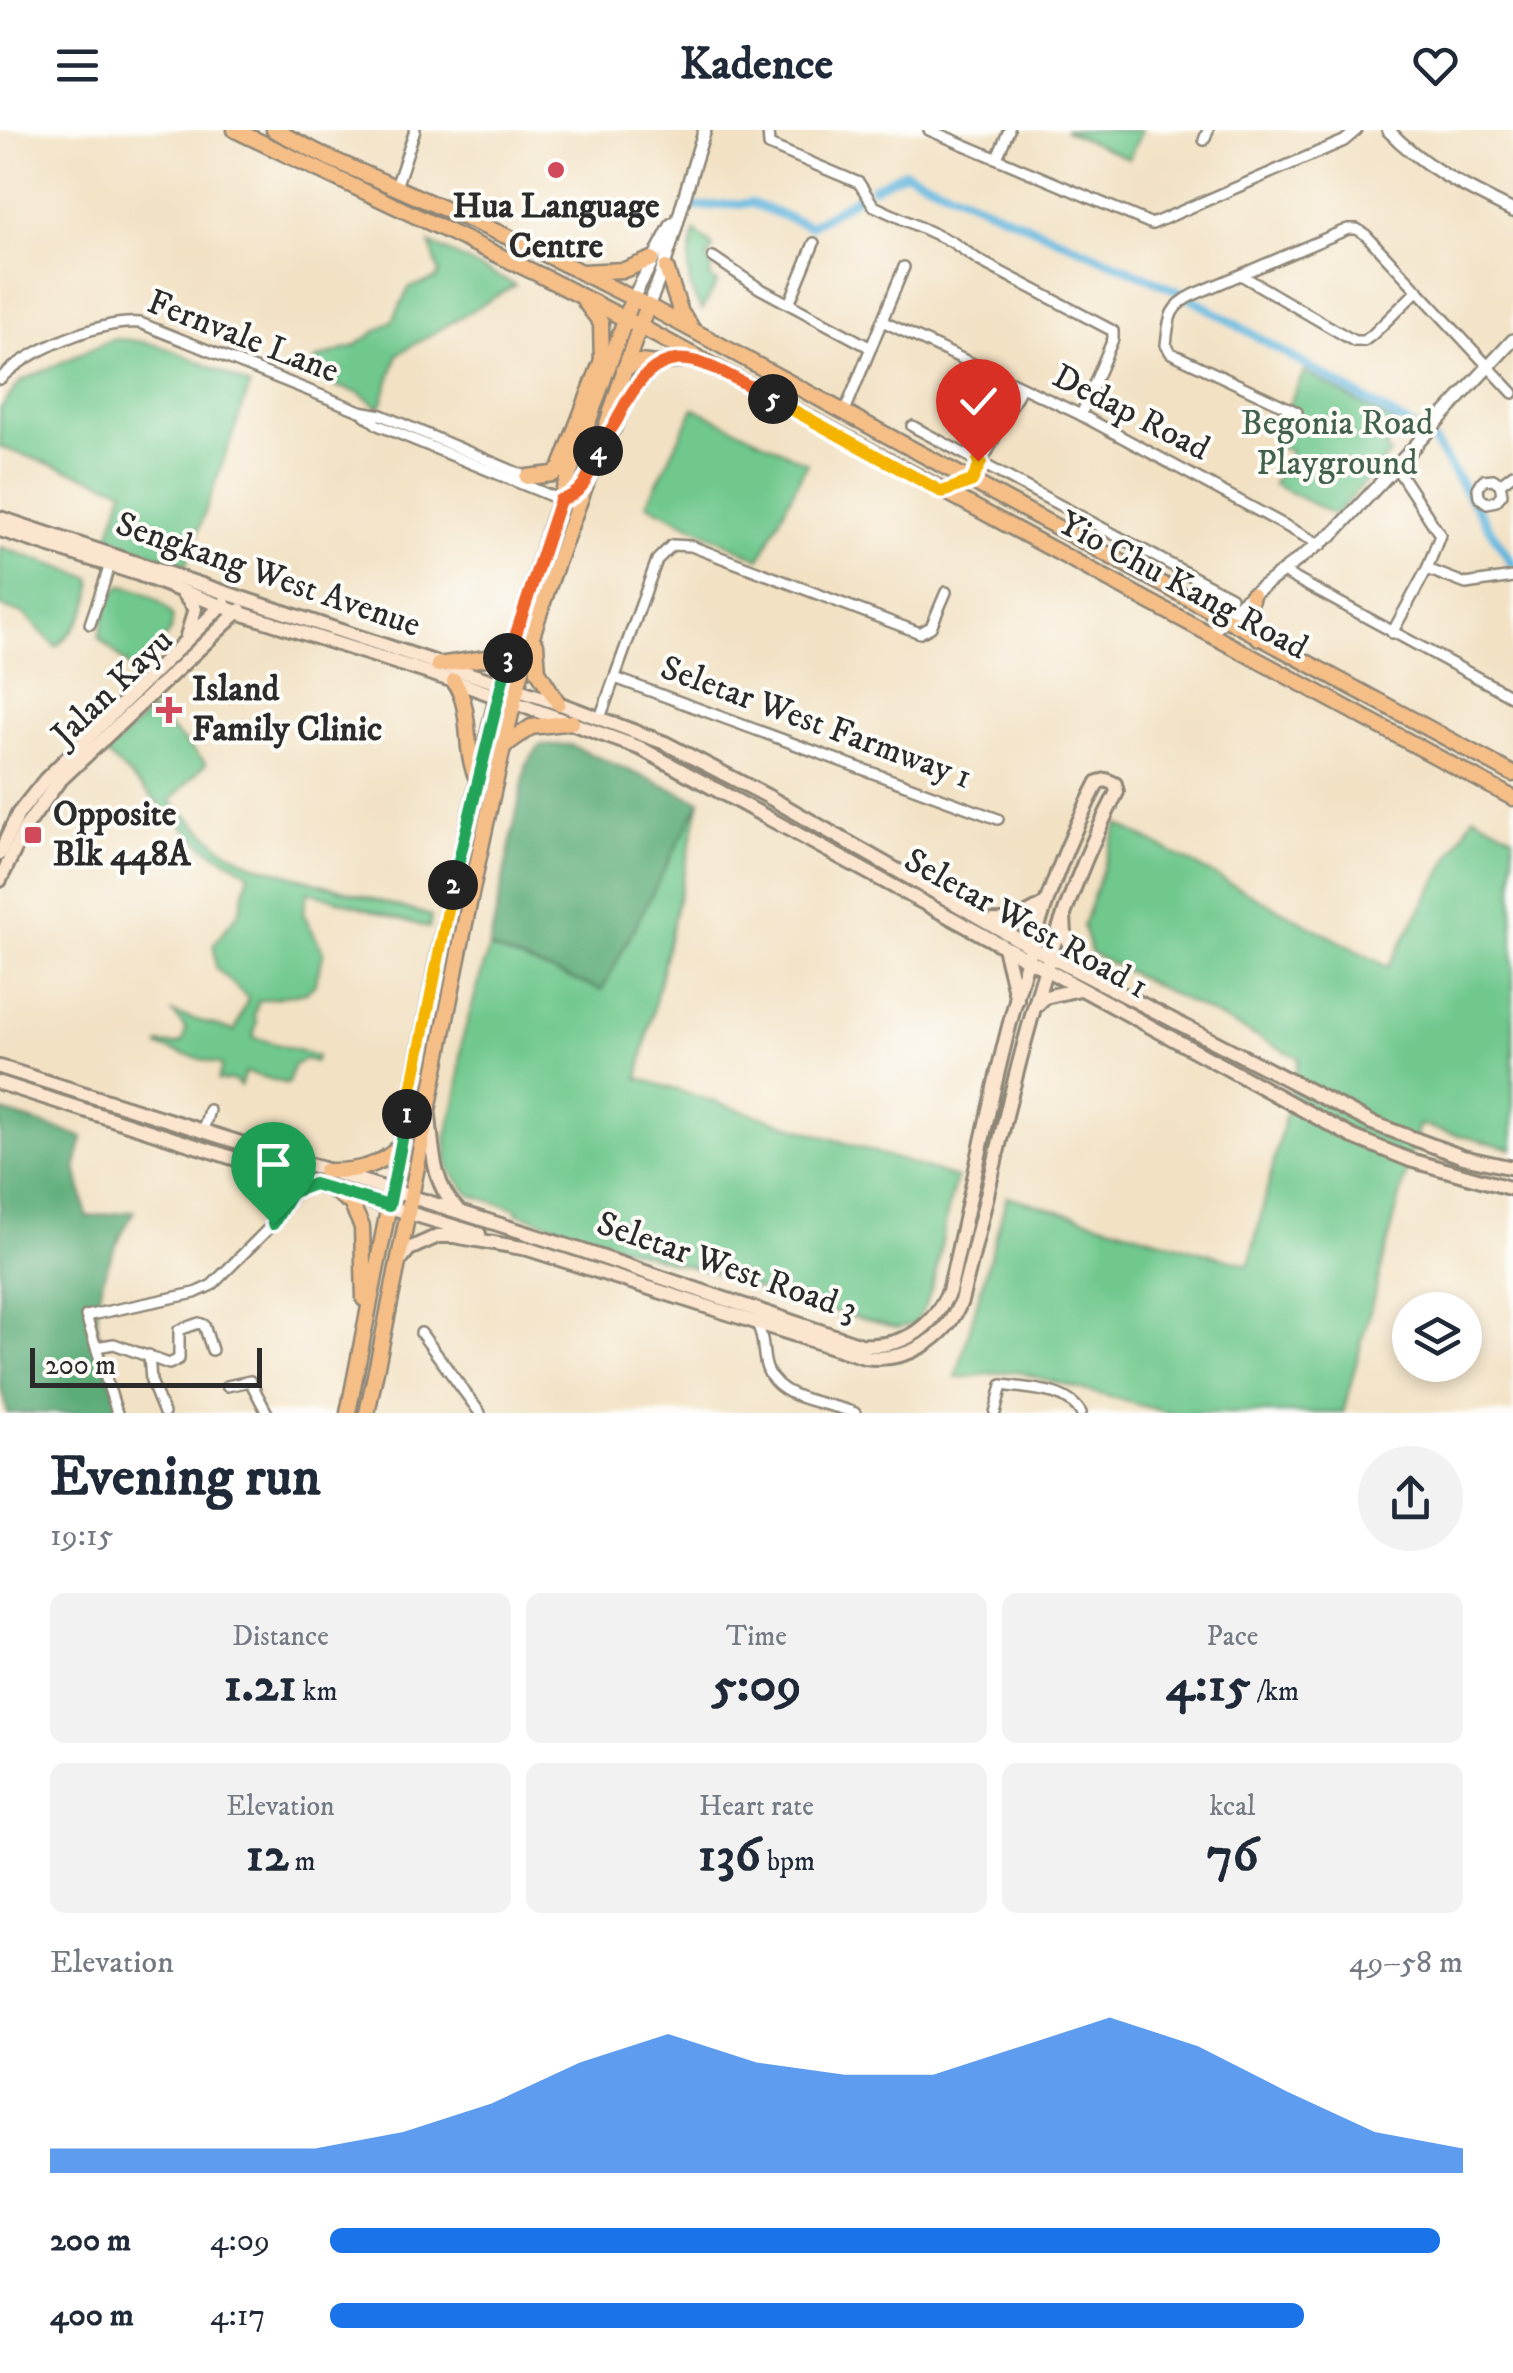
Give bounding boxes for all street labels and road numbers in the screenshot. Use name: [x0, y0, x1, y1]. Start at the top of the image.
street label: Fernvale Lane: [141, 280, 345, 394]
street label: Dedap Road: [1045, 355, 1217, 472]
street label: Sengkang West Avenue: [110, 502, 426, 648]
street label: Yio Chu Kang Road: [1051, 502, 1316, 671]
street label: Jalan Kayu: [41, 619, 183, 759]
street label: Seletar West Farmway 1: [654, 646, 978, 800]
street label: Seletar West Road 1: [896, 839, 1156, 1009]
street label: Seletar West Road 3: [591, 1202, 863, 1332]

